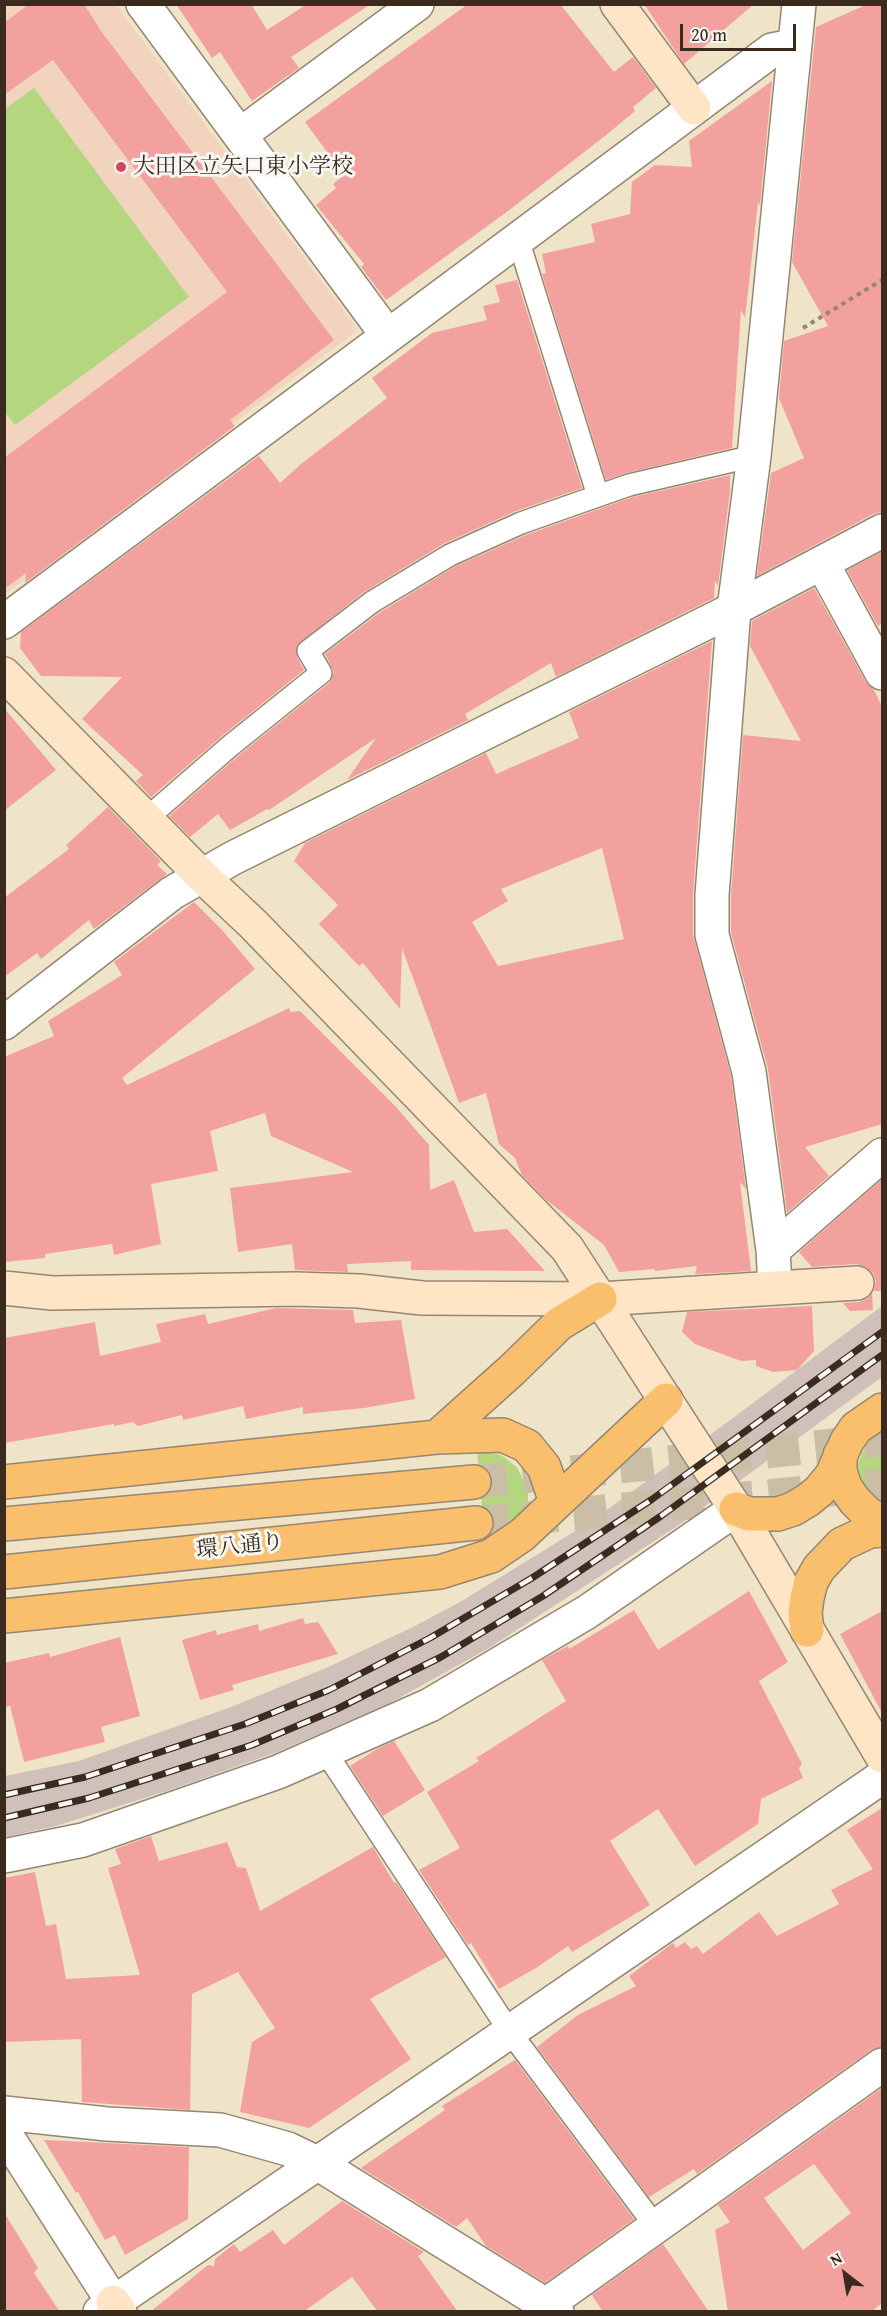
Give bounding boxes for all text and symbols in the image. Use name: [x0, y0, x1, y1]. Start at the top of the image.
scale bar: [683, 12, 798, 50]
text: 20 m: [691, 21, 727, 48]
place label: 大田区立矢口東小学校: [133, 154, 353, 180]
marker: 大田区立矢口東小学校: [114, 160, 128, 174]
street label: 環八通り: [195, 1529, 285, 1565]
north arrow: [815, 2244, 875, 2304]
text: N: [825, 2246, 846, 2272]

